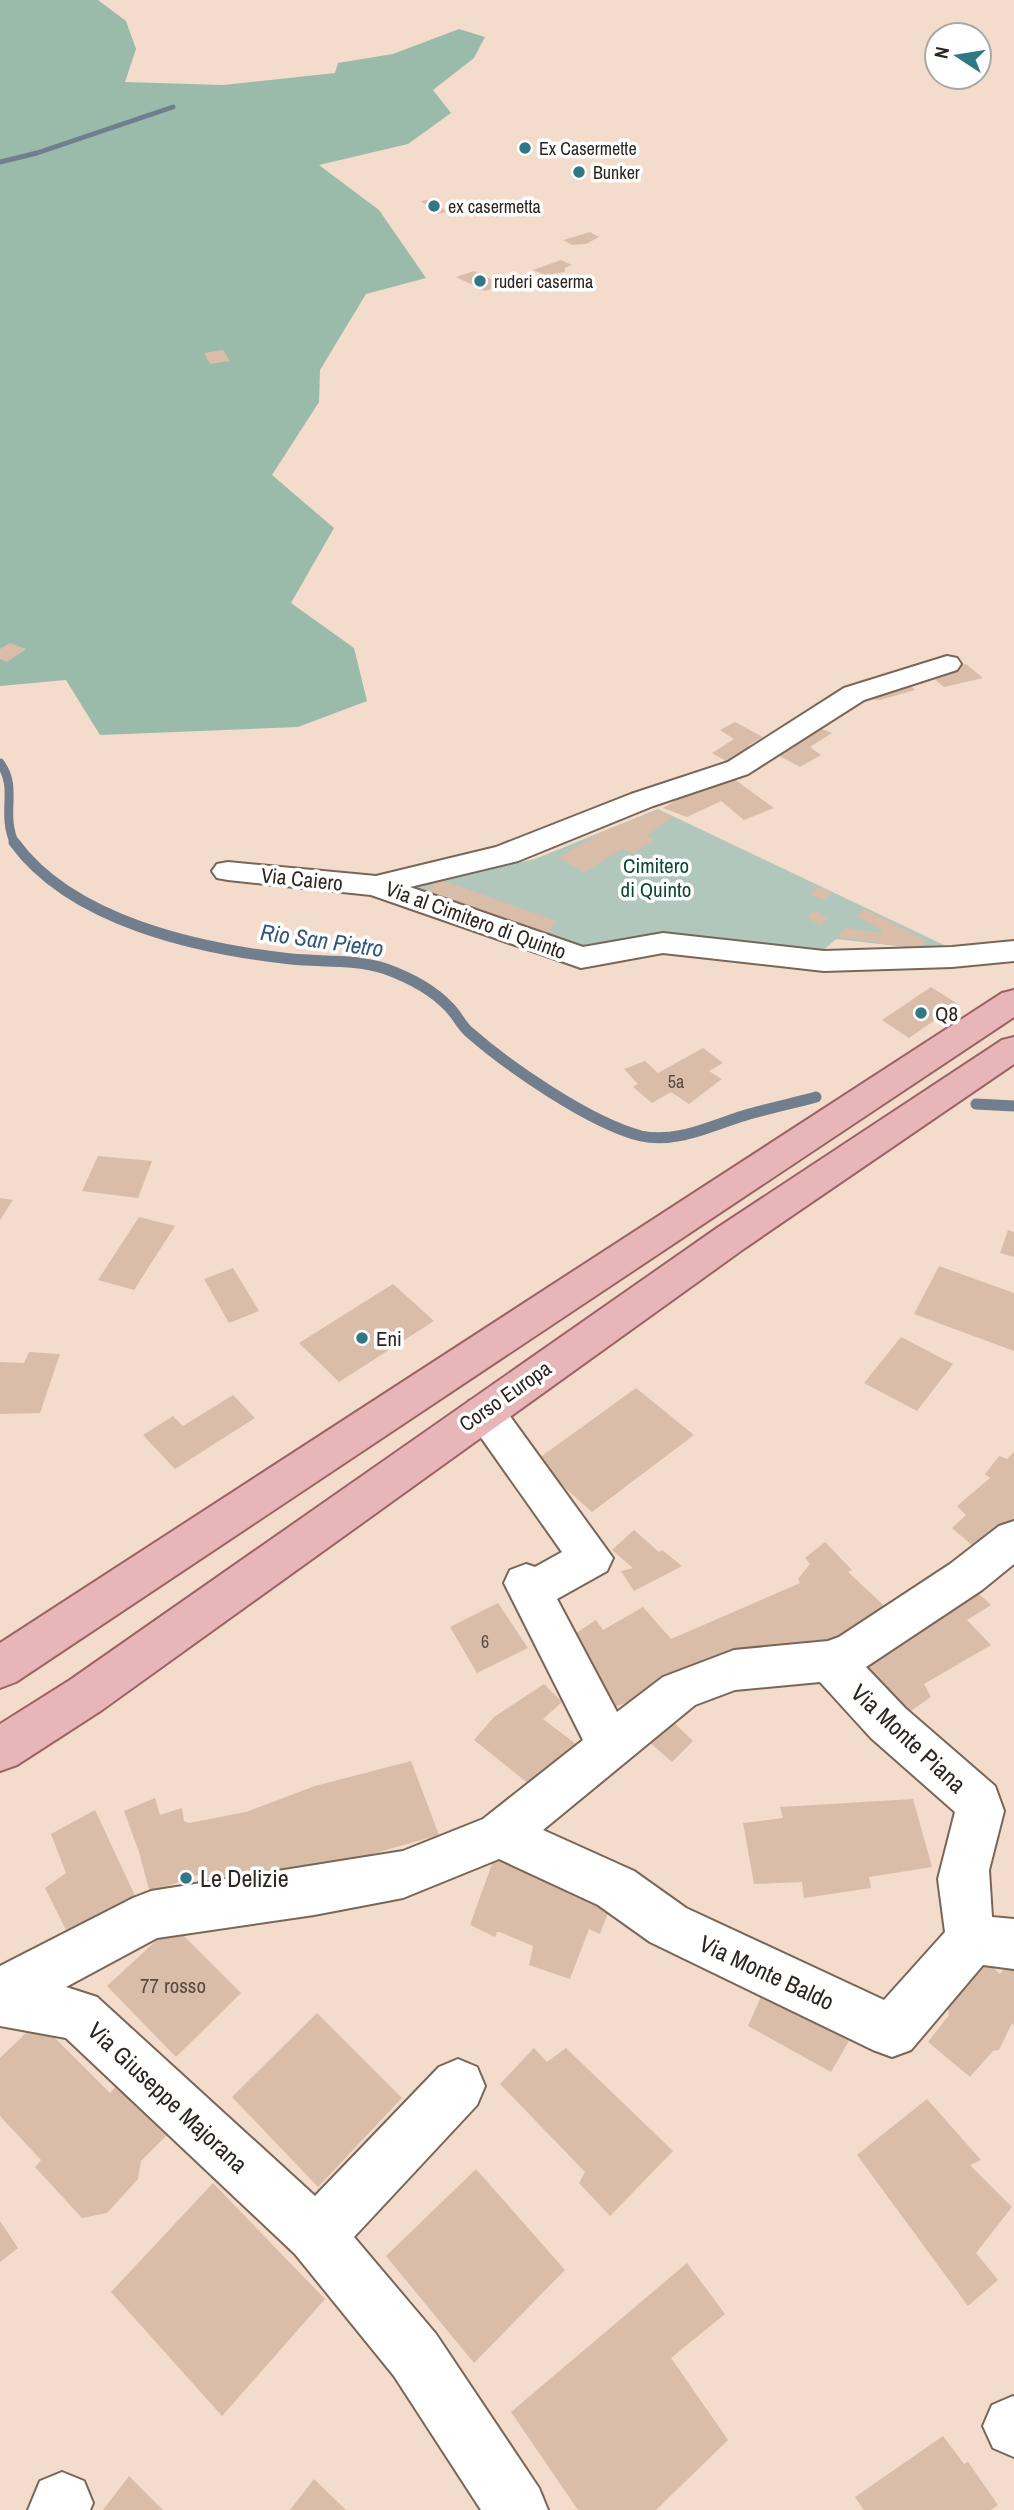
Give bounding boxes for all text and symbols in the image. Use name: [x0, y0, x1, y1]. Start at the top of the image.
north arrow: [923, 21, 993, 91]
text: N: [927, 44, 955, 61]
place label: Ex Casermette: [539, 136, 637, 161]
marker: Ex Casermette: [517, 140, 533, 156]
place label: Bunker: [593, 160, 640, 185]
marker: Bunker: [571, 164, 587, 180]
place label: ex casermetta: [448, 194, 541, 219]
marker: ex casermetta: [426, 198, 442, 214]
place label: ruderi caserma: [494, 269, 593, 294]
marker: ruderi caserma: [472, 273, 488, 289]
park label: Cimitero di Quinto: [621, 851, 691, 904]
street label: Via Caiero: [260, 860, 344, 898]
street label: Via al Cimitero di Quinto: [382, 874, 570, 966]
water label: Rio San Pietro: [259, 916, 385, 964]
place label: Q8: [935, 999, 958, 1028]
marker: Q8: [913, 1005, 929, 1021]
house number: 5a: [668, 1069, 684, 1094]
place label: Eni: [376, 1324, 402, 1353]
marker: Eni: [354, 1330, 370, 1346]
street label: Corso Europa: [453, 1353, 557, 1438]
house number: 6: [481, 1629, 489, 1654]
street label: Via Monte Piana: [845, 1676, 973, 1800]
place label: Le Delizie: [200, 1862, 289, 1894]
marker: Le Delizie: [178, 1870, 194, 1886]
street label: Via Monte Baldo: [694, 1927, 840, 2017]
house number: 77 rosso: [140, 1971, 206, 2000]
street label: Via Giuseppe Majorana: [81, 2015, 255, 2180]

